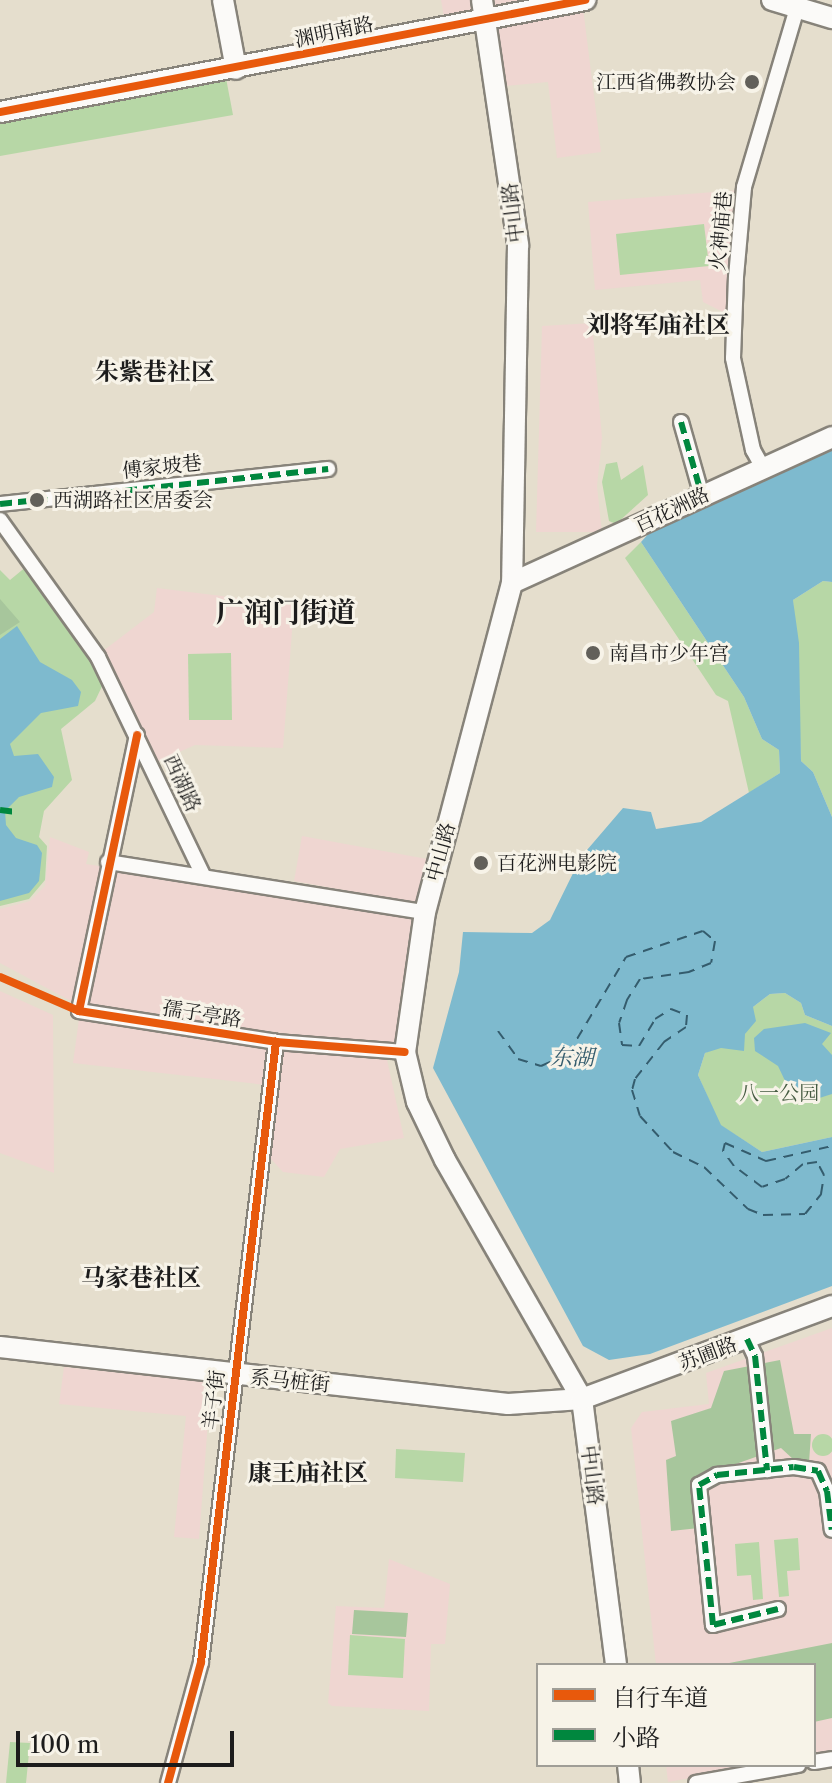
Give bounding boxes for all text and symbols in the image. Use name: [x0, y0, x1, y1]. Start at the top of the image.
street label: 渊明南路: [292, 12, 376, 52]
place label: 江西省佛教协会: [596, 70, 736, 94]
marker: 江西省佛教协会: [743, 73, 761, 91]
street label: 中山路: [497, 182, 529, 244]
street label: 火神庙巷: [706, 190, 736, 272]
district label: 刘将军庙社区: [586, 311, 730, 339]
district label: 朱紫巷社区: [95, 358, 215, 386]
street label: 傅家坡巷: [121, 451, 203, 483]
street label: 百花洲路: [631, 482, 713, 538]
place label: 西湖路社区居委会: [53, 488, 213, 512]
marker: 西湖路社区居委会: [28, 491, 46, 509]
district label: 广润门街道: [216, 595, 356, 629]
place label: 南昌市少年宫: [609, 641, 729, 665]
marker: 南昌市少年宫: [584, 644, 602, 662]
street label: 西湖路: [158, 751, 206, 815]
street label: 中山路: [422, 820, 460, 884]
place label: 百花洲电影院: [497, 851, 617, 875]
marker: 百花洲电影院: [472, 854, 490, 872]
street label: 孺子亭路: [161, 996, 243, 1032]
water label: 东湖: [550, 1045, 594, 1071]
park label: 八一公园: [739, 1081, 819, 1105]
district label: 马家巷社区: [81, 1264, 201, 1292]
street label: 苏圃路: [676, 1332, 740, 1376]
street label: 系马桩街: [249, 1365, 331, 1397]
street label: 羊子街: [198, 1369, 230, 1431]
street label: 中山路: [576, 1444, 608, 1506]
district label: 康王庙社区: [248, 1459, 368, 1487]
legend: [536, 1663, 816, 1767]
text: 自行车道: [612, 1683, 708, 1712]
scale bar: [20, 1715, 238, 1765]
text: 小路: [612, 1723, 660, 1752]
text: 100 m: [30, 1730, 99, 1759]

